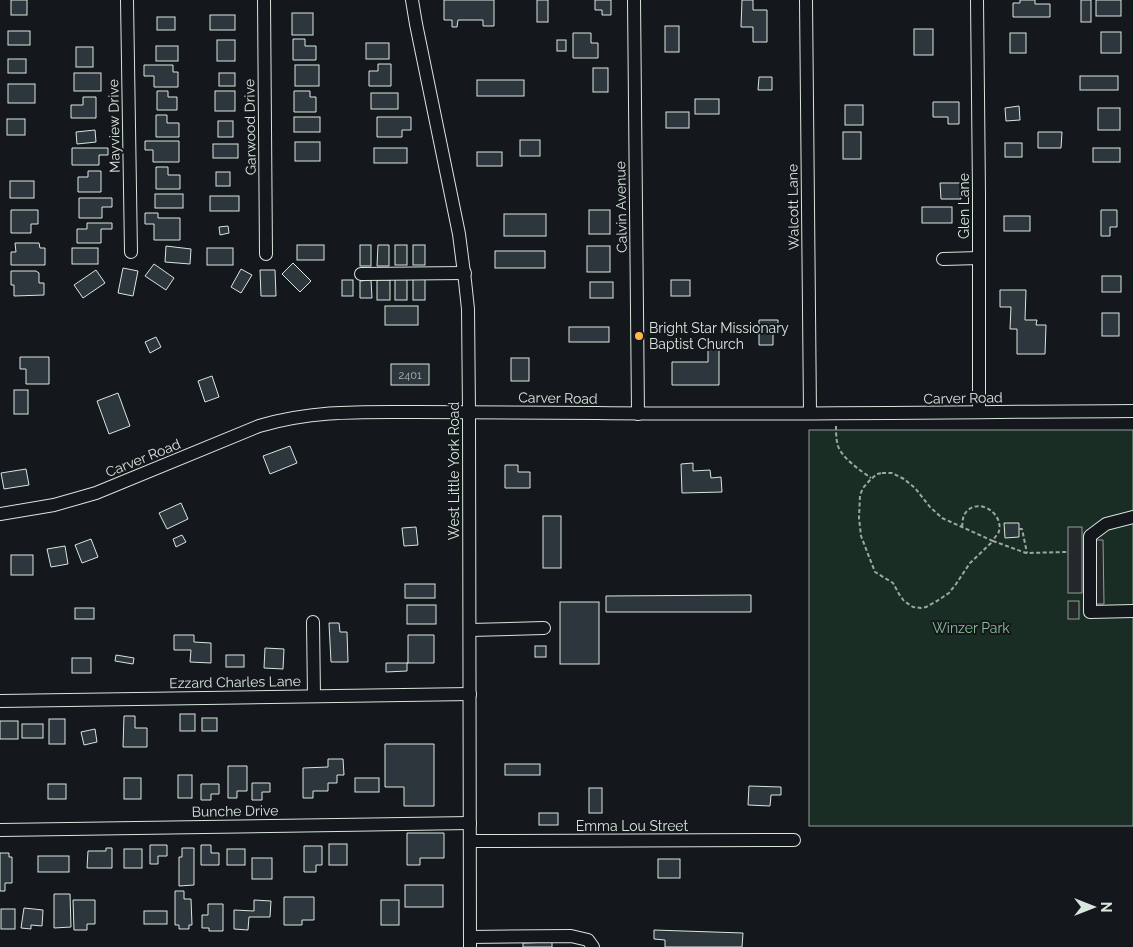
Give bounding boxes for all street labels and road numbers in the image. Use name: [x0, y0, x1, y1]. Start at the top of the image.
street label: Mayview Drive: [105, 79, 123, 173]
street label: Garwood Drive: [241, 79, 259, 175]
street label: Calvin Avenue: [612, 161, 630, 253]
street label: Walcott Lane: [784, 164, 802, 250]
street label: Glen Lane: [956, 173, 972, 239]
street label: Carver Road: [518, 389, 598, 407]
street label: Carver Road: [923, 389, 1003, 407]
street label: West Little York Road: [446, 402, 462, 540]
street label: Carver Road: [103, 436, 183, 480]
street label: Ezzard Charles Lane: [169, 673, 301, 691]
street label: Bunche Drive: [191, 802, 279, 820]
street label: Emma Lou Street: [576, 818, 689, 834]

